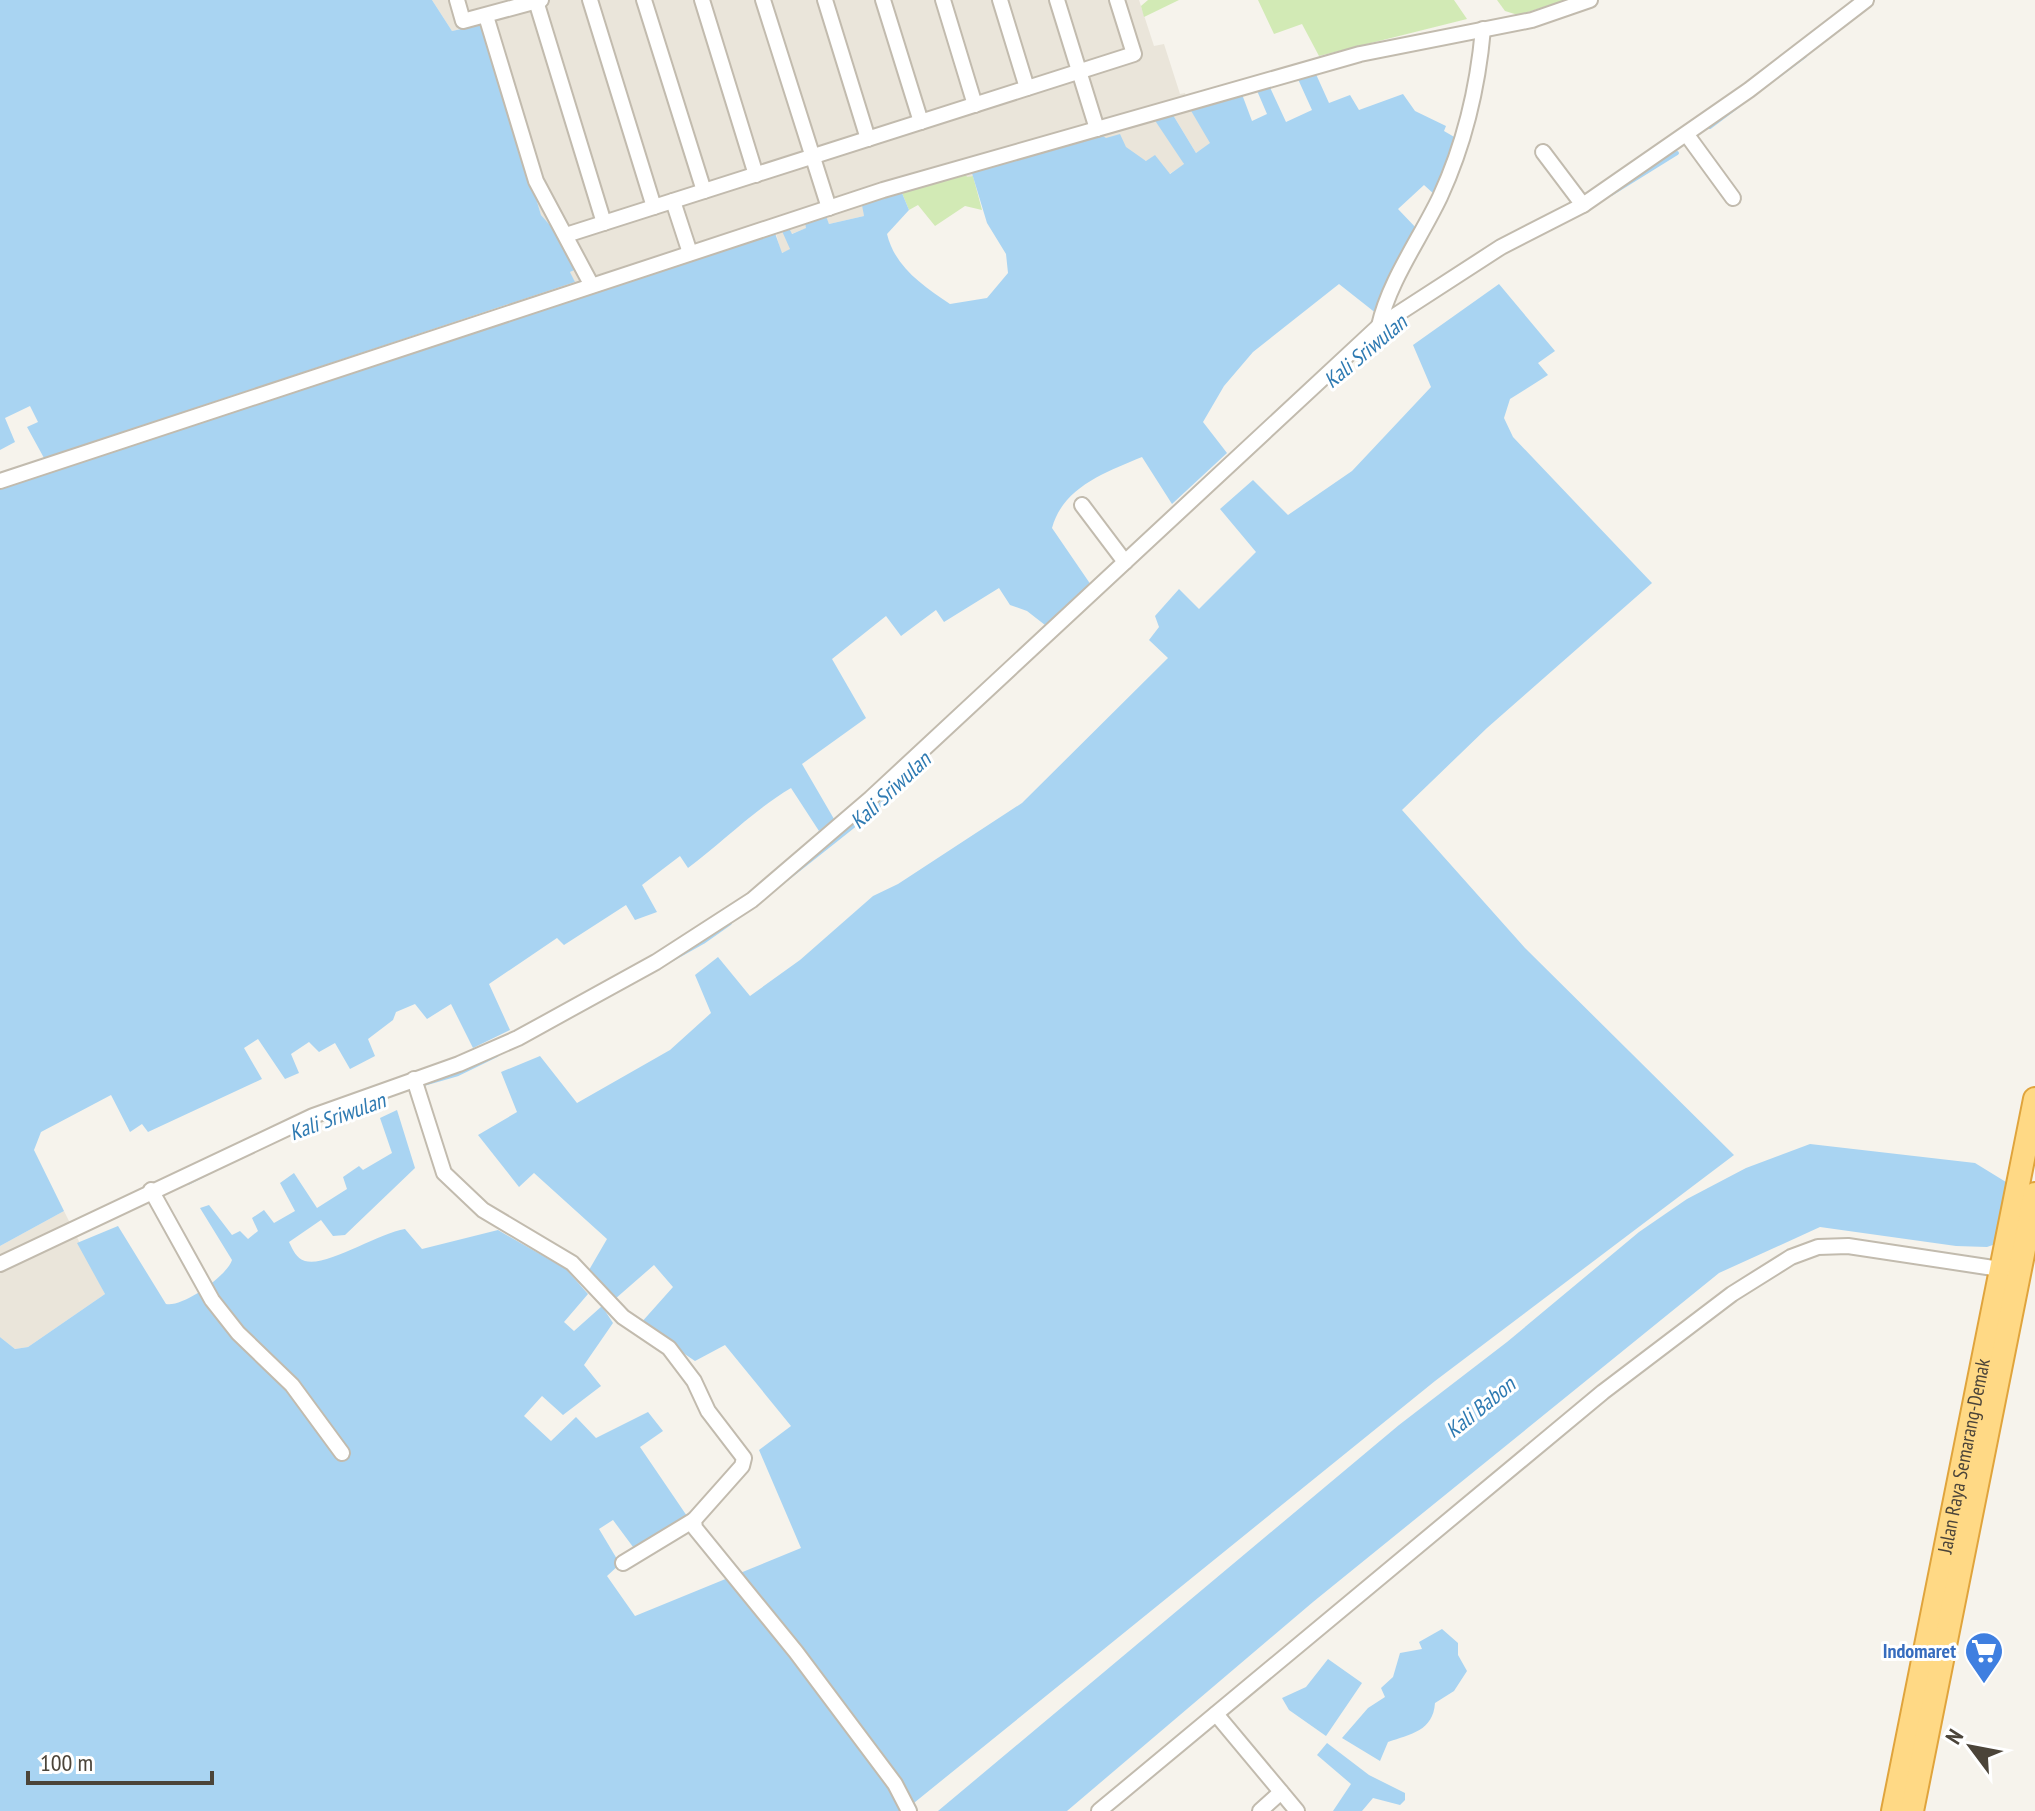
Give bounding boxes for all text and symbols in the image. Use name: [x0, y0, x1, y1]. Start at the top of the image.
water label: Kali Sriwulan: [1318, 307, 1413, 394]
water label: Kali Sriwulan: [844, 745, 937, 834]
water label: Kali Sriwulan: [285, 1085, 390, 1146]
street label: Jalan Raya Semarang-Demak: [1931, 1356, 1996, 1557]
water label: Kali Babon: [1439, 1370, 1522, 1444]
supermarket icon: Indomaret: [1963, 1630, 2005, 1685]
place label: Indomaret: [1883, 1638, 1956, 1664]
north arrow: [1931, 1707, 2011, 1787]
text: N: [1939, 1724, 1969, 1749]
scale bar: [28, 1735, 212, 1785]
text: 100 m: [40, 1747, 93, 1778]

